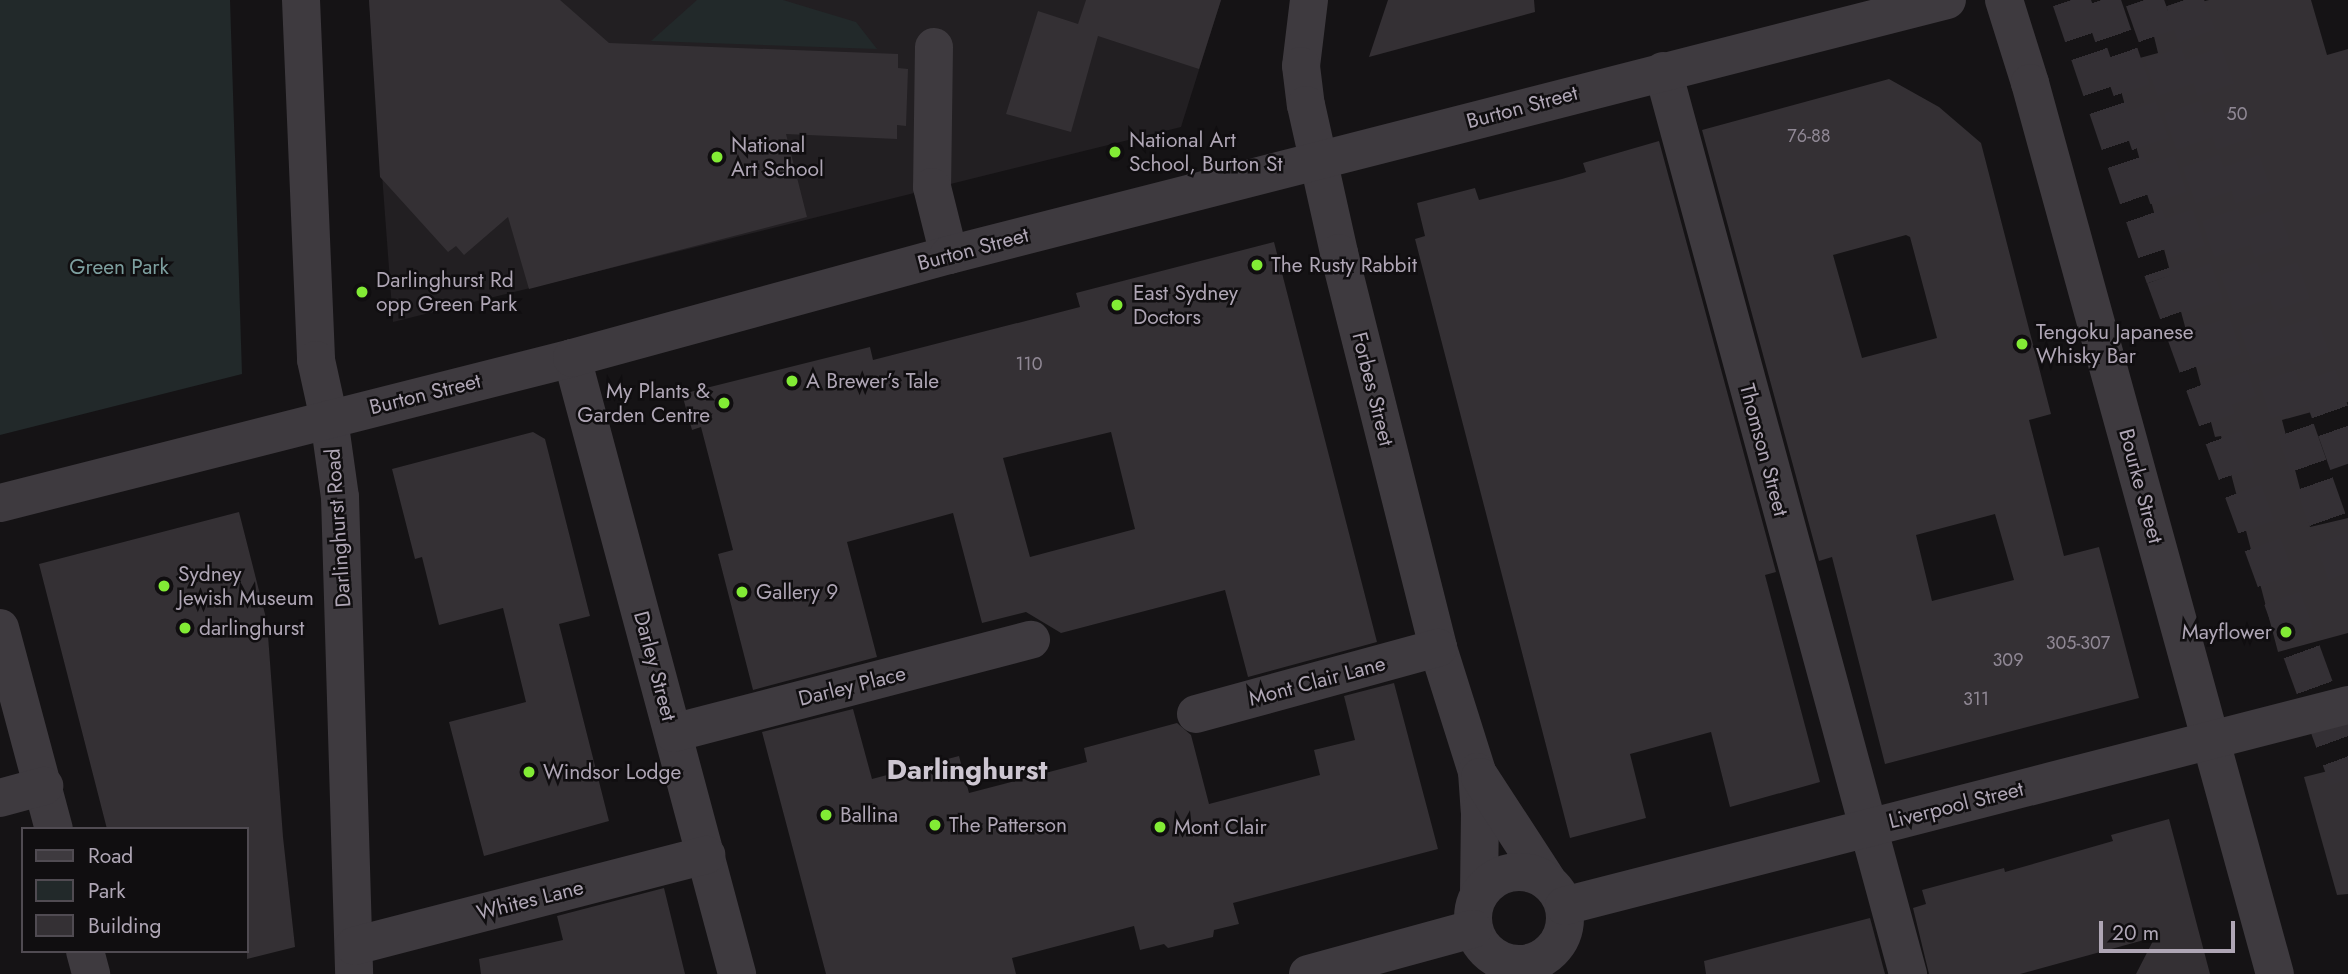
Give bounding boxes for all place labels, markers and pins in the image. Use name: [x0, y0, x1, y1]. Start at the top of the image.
place label: National Art School, Burton St: [1129, 127, 1282, 177]
place label: National Art School: [731, 132, 824, 182]
marker: National Art School, Burton St: [1107, 144, 1123, 160]
marker: National Art School: [709, 149, 725, 165]
place label: The Rusty Rabbit: [1271, 252, 1417, 278]
marker: The Rusty Rabbit: [1249, 257, 1265, 273]
place label: Darlinghurst Rd opp Green Park: [376, 267, 517, 317]
place label: East Sydney Doctors: [1133, 280, 1238, 330]
marker: Darlinghurst Rd opp Green Park: [354, 284, 370, 300]
marker: East Sydney Doctors: [1107, 295, 1127, 315]
place label: Tengoku Japanese Whisky Bar: [2036, 319, 2194, 369]
marker: Tengoku Japanese Whisky Bar: [2014, 336, 2030, 352]
place label: A Brewer’s Tale: [806, 368, 939, 394]
marker: A Brewer’s Tale: [784, 373, 800, 389]
place label: My Plants & Garden Centre: [577, 378, 710, 428]
marker: My Plants & Garden Centre: [716, 395, 732, 411]
place label: Sydney Jewish Museum: [178, 561, 314, 611]
marker: Sydney Jewish Museum: [156, 578, 172, 594]
place label: Gallery 9: [756, 579, 838, 605]
marker: Gallery 9: [734, 584, 750, 600]
place label: darlinghurst: [199, 615, 304, 641]
place label: Mayflower: [2182, 619, 2272, 645]
marker: darlinghurst: [177, 620, 193, 636]
marker: Mayflower: [2278, 624, 2294, 640]
place label: Windsor Lodge: [543, 759, 681, 785]
marker: Windsor Lodge: [521, 764, 537, 780]
place label: Ballina: [840, 802, 898, 828]
marker: Ballina: [818, 807, 834, 823]
place label: The Patterson: [949, 812, 1067, 838]
place label: Mont Clair: [1174, 814, 1267, 840]
marker: The Patterson: [927, 817, 943, 833]
marker: Mont Clair: [1152, 819, 1168, 835]

